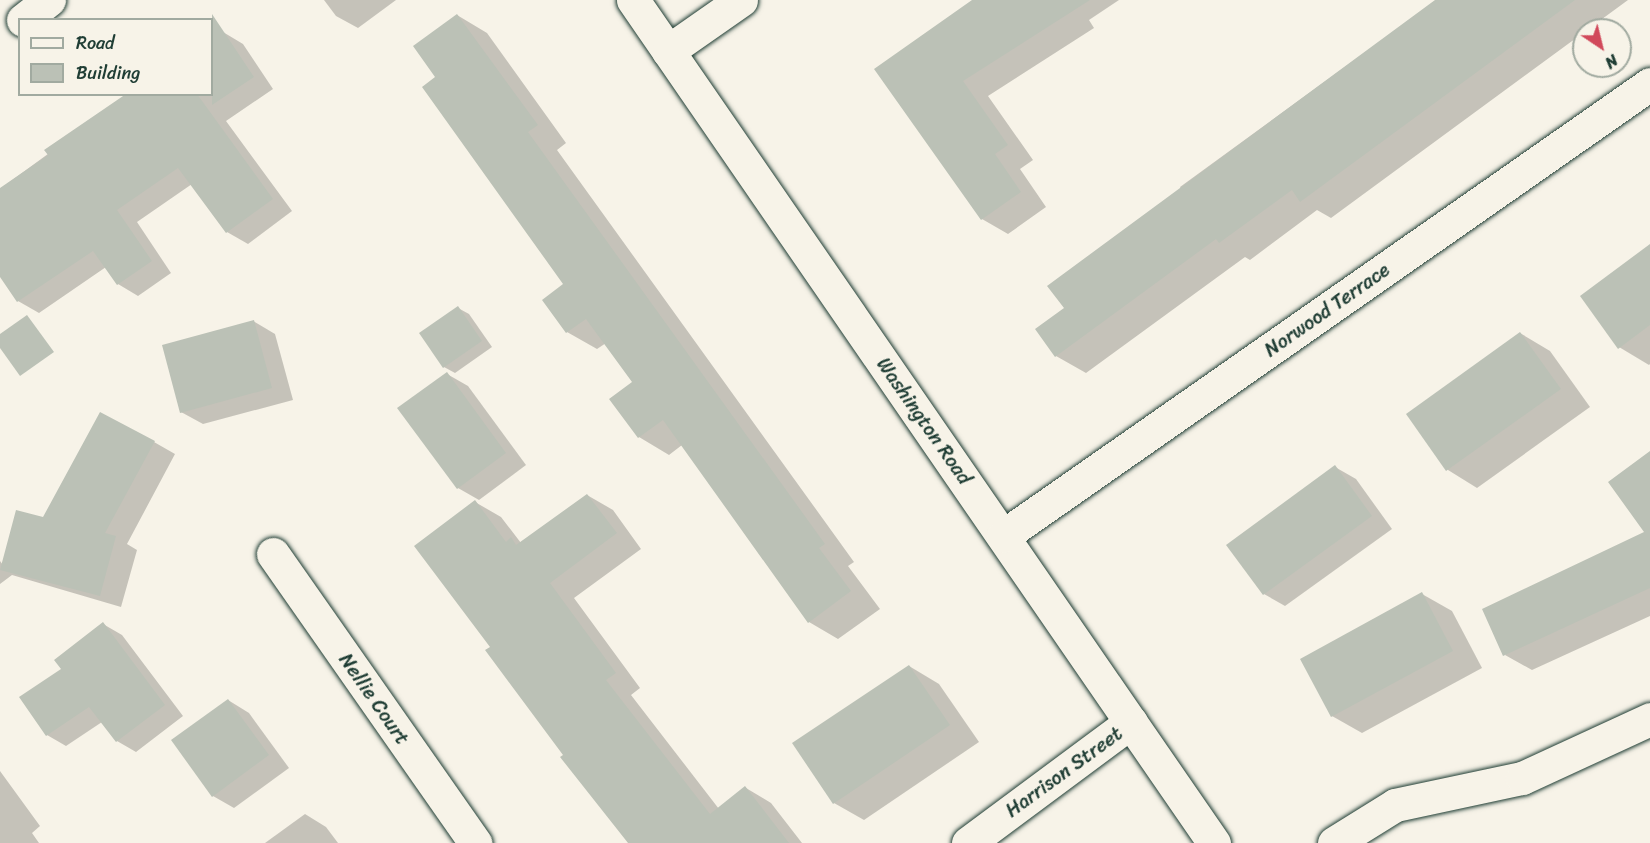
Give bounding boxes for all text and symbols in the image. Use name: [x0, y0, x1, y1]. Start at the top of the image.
legend: [18, 18, 213, 96]
north arrow: [1572, 18, 1632, 78]
text: Road: [76, 27, 115, 59]
text: N: [1599, 46, 1624, 77]
text: Building: [76, 57, 140, 89]
street label: Norwood Terrace: [1260, 258, 1394, 362]
street label: Washington Road: [871, 353, 977, 489]
street label: Nellie Court: [334, 649, 414, 749]
street label: Harrison Street: [1001, 722, 1127, 822]

